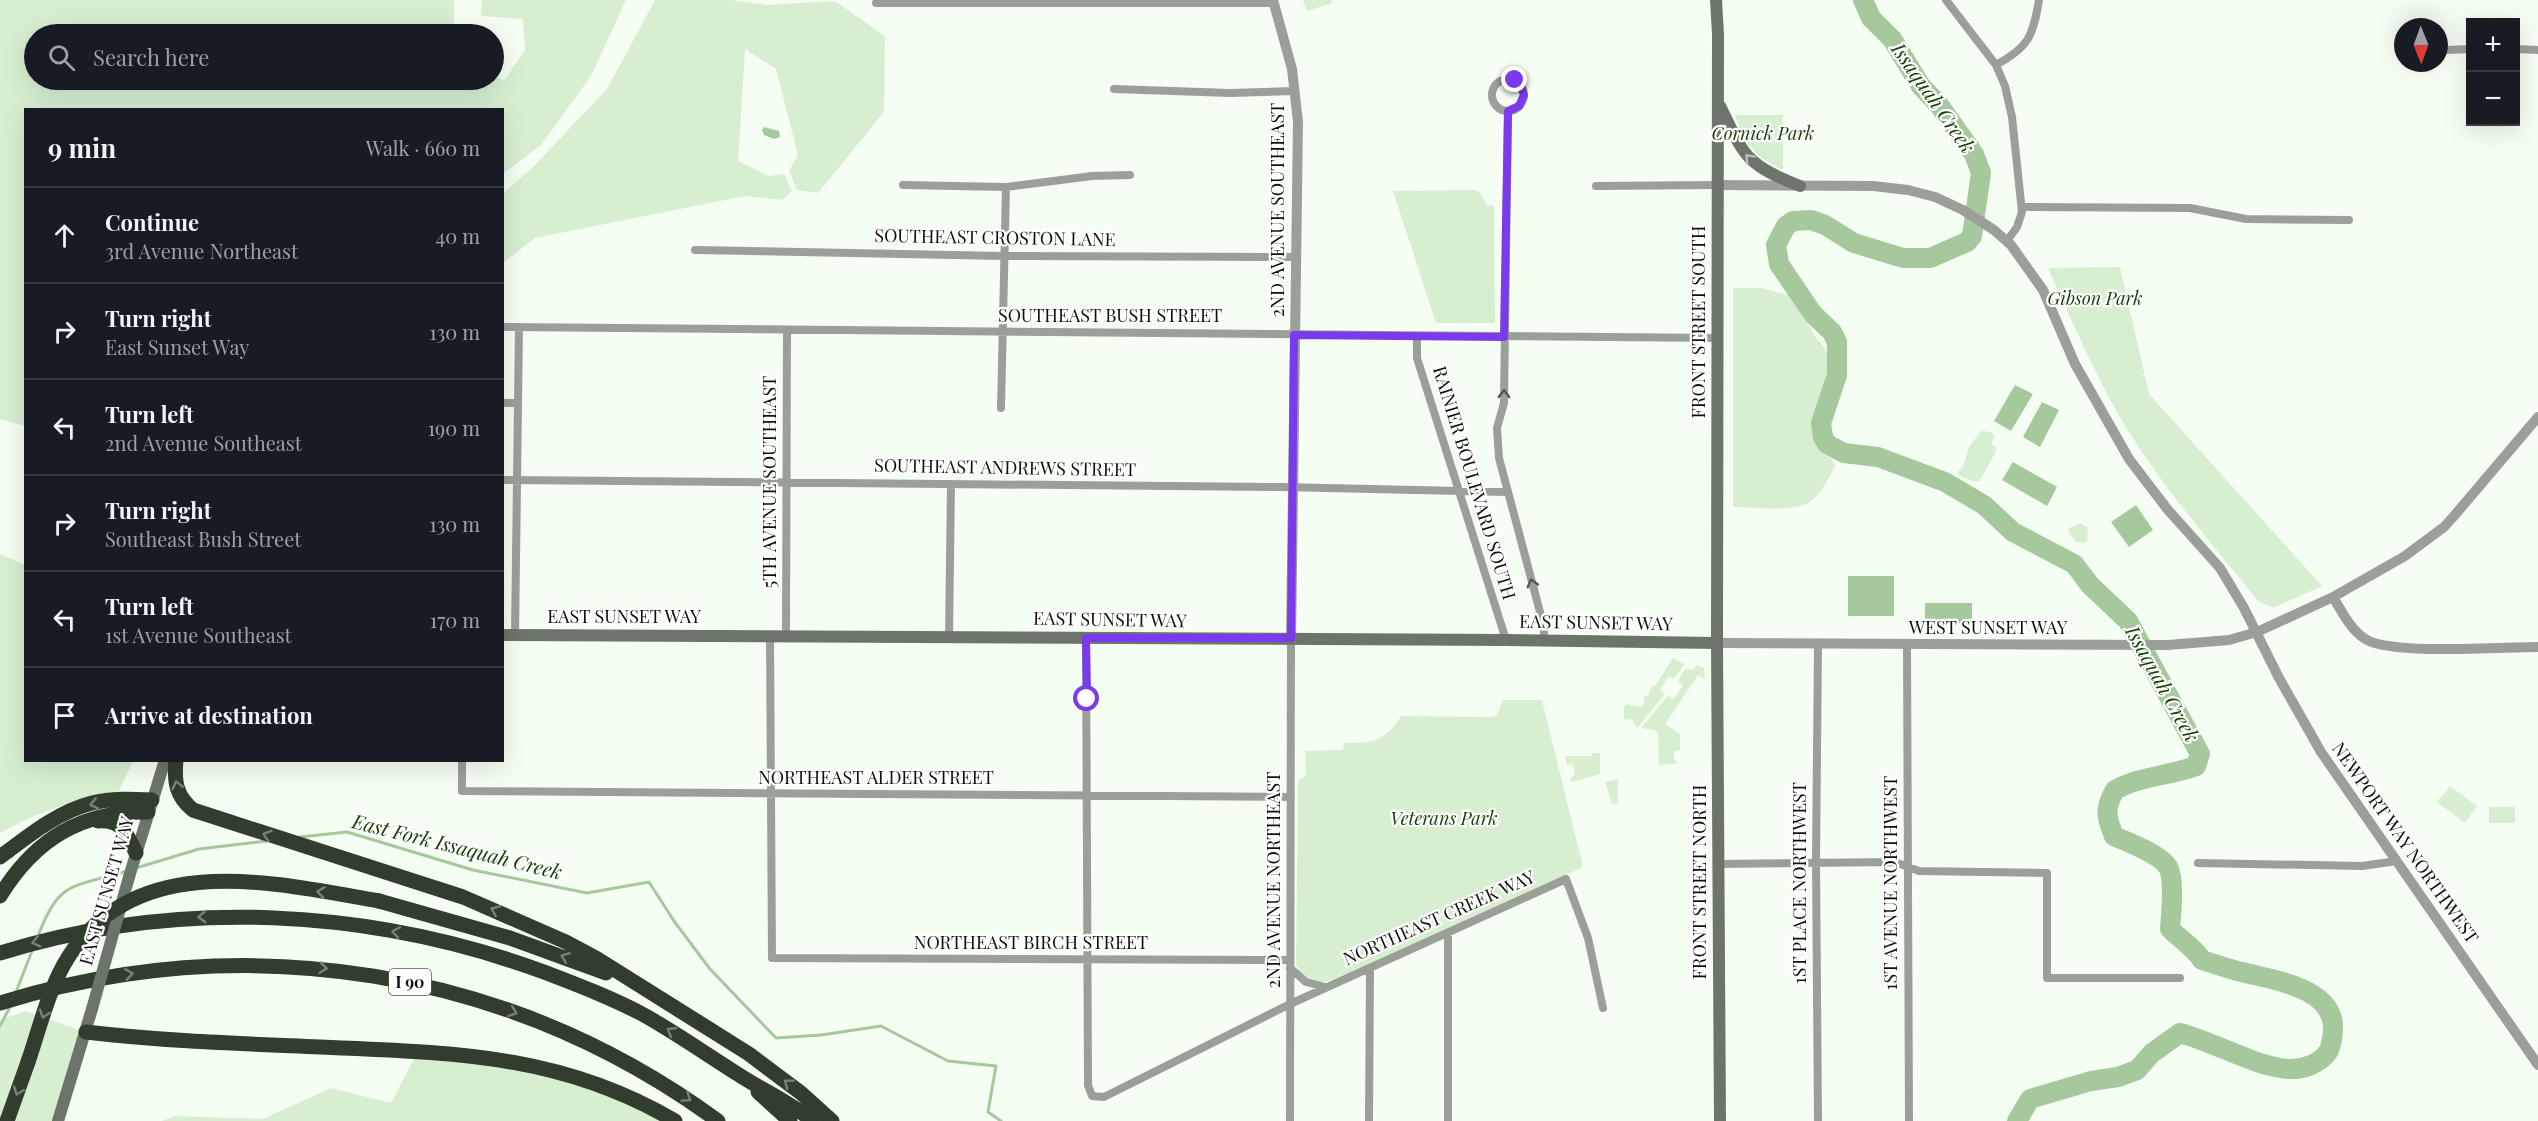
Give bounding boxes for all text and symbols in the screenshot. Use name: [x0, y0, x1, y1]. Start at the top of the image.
north arrow: [2394, 18, 2448, 72]
map controls: [2466, 18, 2520, 126]
button: +: [2466, 18, 2520, 72]
search box: [24, 24, 504, 90]
water label: Issaquah Creek: [1886, 36, 1982, 158]
icon: search: [45, 41, 78, 74]
text: Search here: [93, 42, 209, 72]
route end: [1501, 66, 1527, 92]
button: −: [2466, 72, 2520, 126]
street label: 2ND AVENUE SOUTHEAST: [1265, 103, 1289, 317]
park label: Cornick Park: [1712, 121, 1814, 145]
text: 9 min: [48, 130, 116, 165]
text: Walk · 660 m: [366, 134, 480, 161]
one-way arrow: [1745, 154, 1756, 164]
text: Continue: [105, 207, 199, 237]
icon: ahead: [48, 219, 81, 252]
text: 40 m: [435, 222, 480, 249]
street label: SOUTHEAST CROSTON LANE: [874, 223, 1116, 251]
street label: FRONT STREET SOUTH: [1686, 226, 1710, 418]
text: 3rd Avenue Northeast: [105, 237, 298, 264]
park label: Gibson Park: [2047, 286, 2143, 310]
text: Turn right: [105, 303, 211, 333]
street label: SOUTHEAST BUSH STREET: [998, 303, 1222, 327]
icon: right: [48, 315, 81, 348]
text: 130 m: [429, 318, 480, 345]
text: East Sunset Way: [105, 333, 249, 360]
street label: RAINIER BOULEVARD SOUTH: [1428, 363, 1522, 602]
street label: 5TH AVENUE SOUTHEAST: [757, 376, 781, 588]
one-way arrow: [1498, 390, 1510, 399]
text: Turn left: [105, 399, 194, 429]
icon: left: [48, 411, 81, 444]
text: 190 m: [428, 414, 480, 441]
text: 2nd Avenue Southeast: [105, 429, 302, 456]
street label: SOUTHEAST ANDREWS STREET: [874, 453, 1136, 481]
text: Turn right: [105, 495, 211, 525]
icon: right: [48, 507, 81, 540]
text: 130 m: [429, 510, 480, 537]
text: Southeast Bush Street: [105, 525, 301, 552]
one-way arrow: [1526, 579, 1539, 589]
text: Turn left: [105, 591, 194, 621]
icon: left: [48, 603, 81, 636]
street label: EAST SUNSET WAY: [547, 604, 701, 628]
text: 170 m: [430, 606, 480, 633]
street label: EAST SUNSET WAY: [1033, 606, 1187, 632]
street label: EAST SUNSET WAY: [1519, 609, 1673, 635]
street label: WEST SUNSET WAY: [1908, 615, 2068, 639]
water label: Issaquah Creek: [2120, 619, 2206, 746]
text: 1st Avenue Southeast: [105, 621, 292, 648]
route start: [1073, 685, 1099, 711]
icon: arrive: [48, 699, 81, 732]
text: Arrive at destination: [105, 700, 313, 730]
street label: NEWPORT WAY NORTHWEST: [2327, 737, 2485, 948]
street label: NORTHEAST ALDER STREET: [758, 765, 994, 789]
street label: 2ND AVENUE NORTHEAST: [1261, 772, 1285, 988]
street label: 1ST AVENUE NORTHWEST: [1878, 776, 1902, 990]
one-way arrow: [171, 780, 184, 790]
street label: 1ST PLACE NORTHWEST: [1787, 782, 1811, 984]
street label: FRONT STREET NORTH: [1687, 785, 1711, 979]
one-way arrow: [89, 796, 99, 809]
water label: East Fork Issaquah Creek: [349, 806, 565, 885]
park label: Veterans Park: [1390, 806, 1498, 830]
street label: EAST SUNSET WAY: [73, 813, 139, 968]
one-way arrow: [262, 830, 273, 842]
street label: NORTHEAST CREEK WAY: [1339, 864, 1539, 970]
one-way arrow: [317, 886, 326, 898]
one-way arrow: [490, 906, 501, 918]
one-way arrow: [197, 911, 206, 924]
one-way arrow: [391, 926, 400, 938]
street label: NORTHEAST BIRCH STREET: [914, 930, 1148, 954]
one-way arrow: [31, 935, 41, 948]
one-way arrow: [560, 952, 571, 964]
one-way arrow: [319, 961, 328, 974]
one-way arrow: [124, 968, 134, 980]
road number: I 90: [389, 969, 431, 995]
one-way arrow: [507, 1005, 518, 1017]
one-way arrow: [39, 1008, 52, 1019]
one-way arrow: [667, 1027, 678, 1038]
one-way arrow: [784, 1079, 795, 1090]
one-way arrow: [12, 1086, 25, 1096]
one-way arrow: [681, 1091, 691, 1103]

